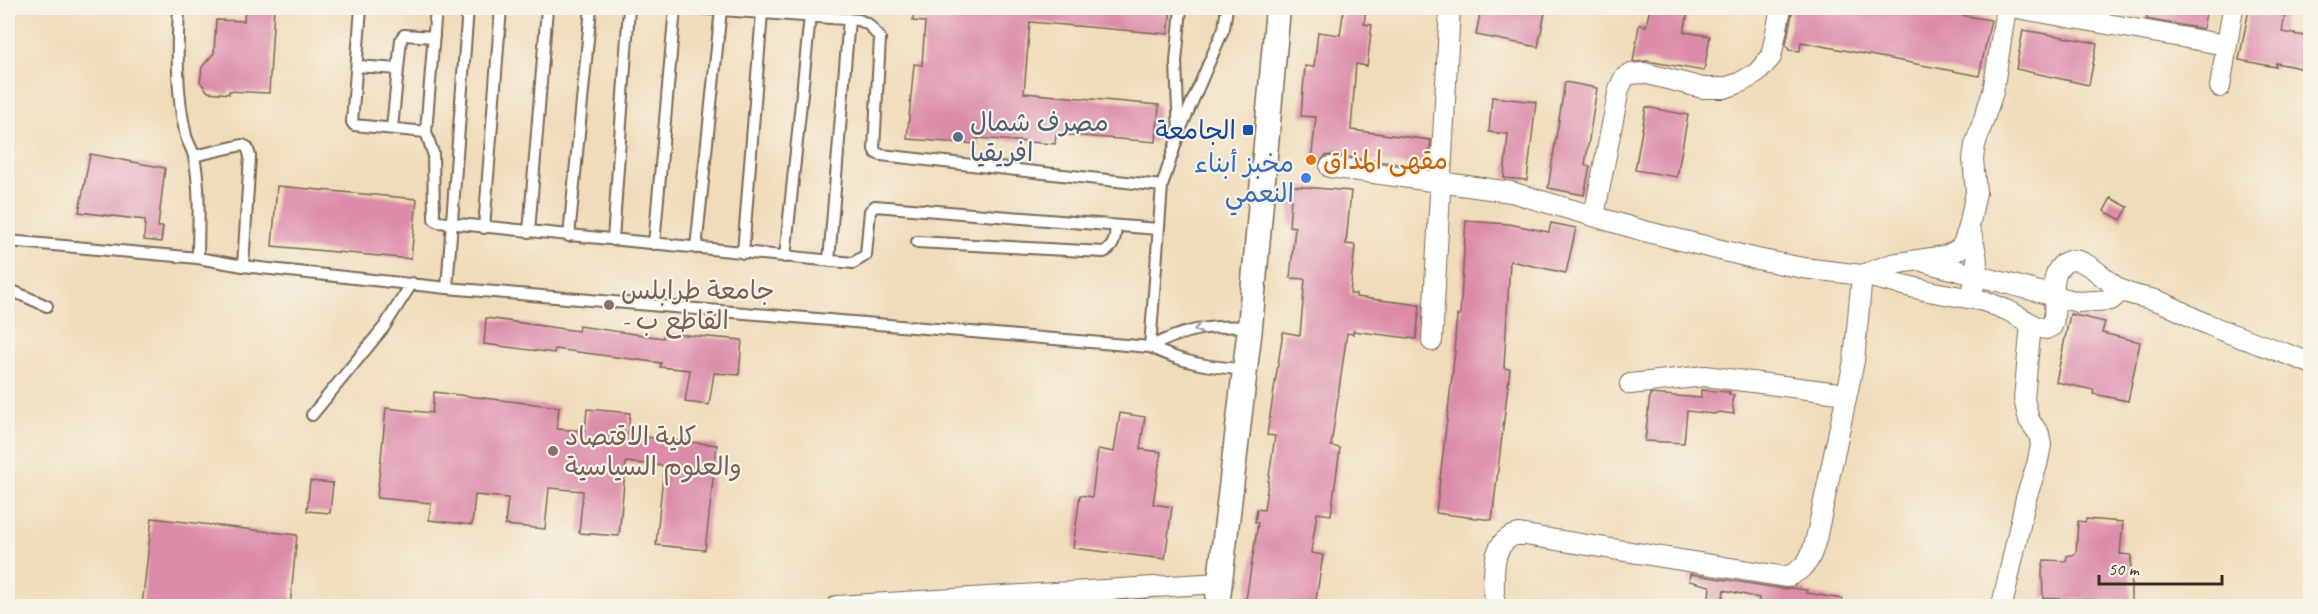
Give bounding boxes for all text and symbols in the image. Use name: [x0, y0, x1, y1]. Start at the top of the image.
place label: مصرف شمال افريقيا: [970, 106, 1109, 169]
place label: الجامعة: [1156, 114, 1236, 147]
marker: الجامعة: [1241, 123, 1255, 137]
marker: مصرف شمال افريقيا: [951, 130, 965, 144]
place label: مقهى المذاق: [1323, 144, 1448, 177]
place label: مخبز أبناء النعمي: [1194, 147, 1294, 216]
marker: مقهى المذاق: [1304, 153, 1318, 167]
marker: مخبز أبناء النعمي: [1299, 171, 1313, 185]
place label: جامعة طرابلس - القاطع ب: [621, 274, 775, 339]
marker: جامعة طرابلس - القاطع ب: [602, 298, 616, 312]
one-way arrow: [1193, 322, 1203, 335]
place label: كلية الاقتصاد والعلوم السياسية: [565, 420, 742, 486]
marker: كلية الاقتصاد والعلوم السياسية: [546, 444, 560, 458]
scale bar: [2099, 548, 2222, 586]
text: 50 m: [2108, 558, 2141, 580]

